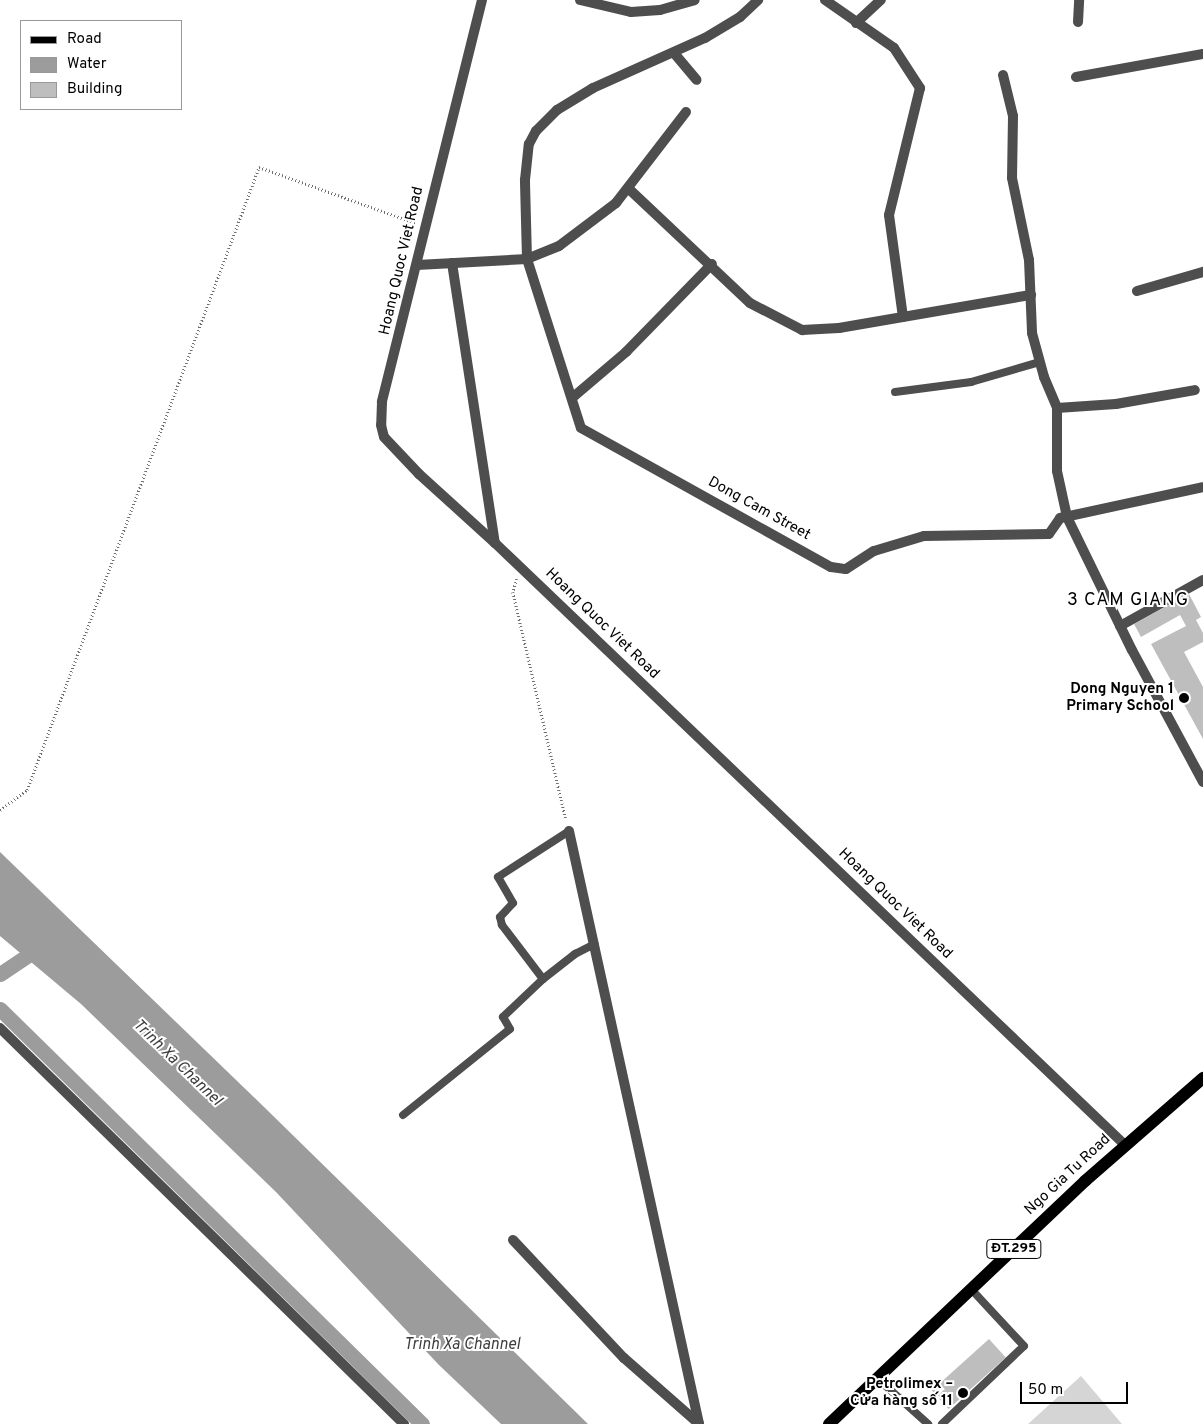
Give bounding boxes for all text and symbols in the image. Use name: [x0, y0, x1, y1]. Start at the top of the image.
legend: [20, 20, 182, 110]
text: Road: [67, 30, 102, 49]
text: Water: [67, 55, 106, 74]
text: Building: [67, 80, 122, 99]
street label: Hoang Quoc Viet Road: [376, 185, 428, 337]
street label: Dong Cam Street: [705, 473, 813, 545]
street label: Hoang Quoc Viet Road: [541, 565, 663, 683]
district label: 3 CAM GIANG: [1066, 590, 1190, 612]
place label: Dong Nguyen 1 Primary School: [1066, 680, 1174, 715]
marker: Dong Nguyen 1 Primary School: [1178, 692, 1190, 704]
street label: Hoang Quoc Viet Road: [834, 845, 956, 963]
water label: Trinh Xa Channel: [128, 1016, 226, 1110]
street label: Ngo Gia Tu Road: [1021, 1130, 1115, 1220]
road number: ĐT.295: [985, 1238, 1043, 1260]
water label: Trinh Xa Channel: [404, 1335, 520, 1355]
scale bar: [1023, 1372, 1130, 1404]
place label: Petrolimex – Cửa hàng số 11: [850, 1375, 953, 1410]
text: 50 m: [1028, 1381, 1063, 1400]
marker: Petrolimex – Cửa hàng số 11: [957, 1387, 969, 1399]

